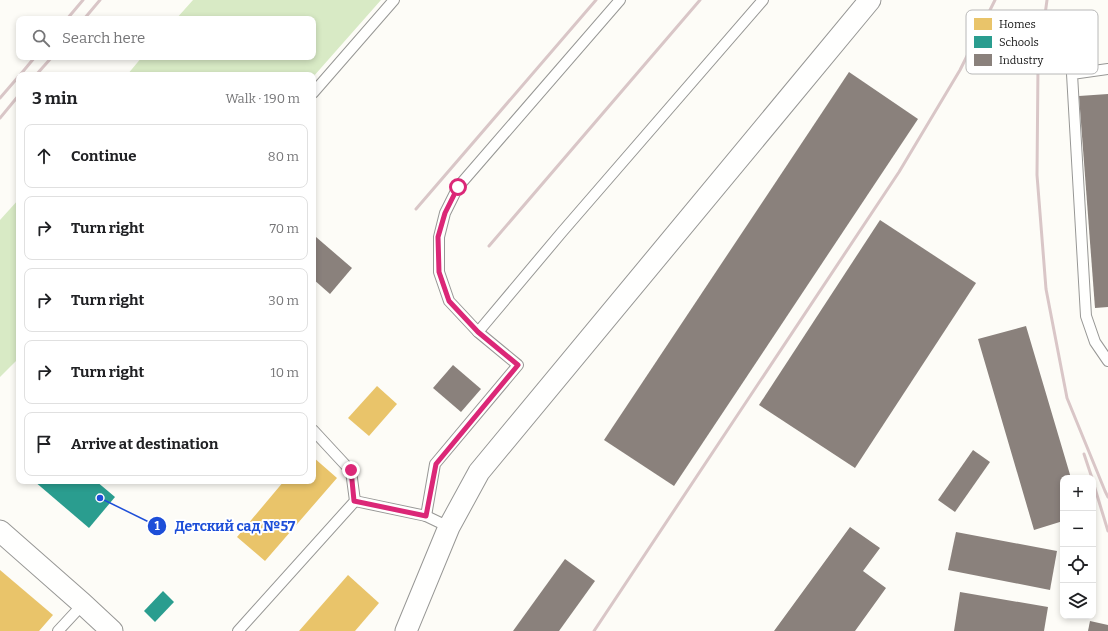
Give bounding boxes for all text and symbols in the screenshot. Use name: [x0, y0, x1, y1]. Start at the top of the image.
legend: [966, 10, 1098, 74]
search box: [16, 16, 316, 60]
text: Homes: [999, 18, 1036, 31]
icon: search: [30, 27, 52, 49]
text: Search here: [62, 29, 145, 47]
text: Schools: [999, 36, 1039, 49]
text: Industry: [999, 54, 1043, 67]
text: 3 min: [32, 88, 77, 109]
text: Walk · 190 m: [225, 91, 300, 106]
icon: ahead: [33, 145, 55, 167]
text: Continue: [71, 147, 137, 165]
text: 80 m: [268, 149, 299, 164]
route start: [449, 178, 467, 196]
icon: right: [33, 217, 55, 239]
text: Turn right: [71, 219, 144, 237]
text: 70 m: [269, 221, 299, 236]
icon: right: [33, 289, 55, 311]
text: Turn right: [71, 291, 144, 309]
text: 30 m: [268, 293, 299, 308]
icon: right: [33, 361, 55, 383]
text: Turn right: [71, 363, 144, 381]
text: 10 m: [270, 365, 299, 380]
icon: arrive: [33, 433, 55, 455]
text: Arrive at destination: [71, 435, 218, 453]
route end: [342, 461, 360, 479]
map controls: [1060, 475, 1096, 619]
button: +: [1060, 475, 1096, 511]
button: −: [1060, 511, 1096, 547]
callout: Детский сад №57: [147, 513, 303, 539]
text: Детский сад №57: [175, 518, 296, 535]
text: 1: [154, 519, 160, 533]
button: locate: [1060, 547, 1096, 583]
button: layers: [1060, 583, 1096, 619]

